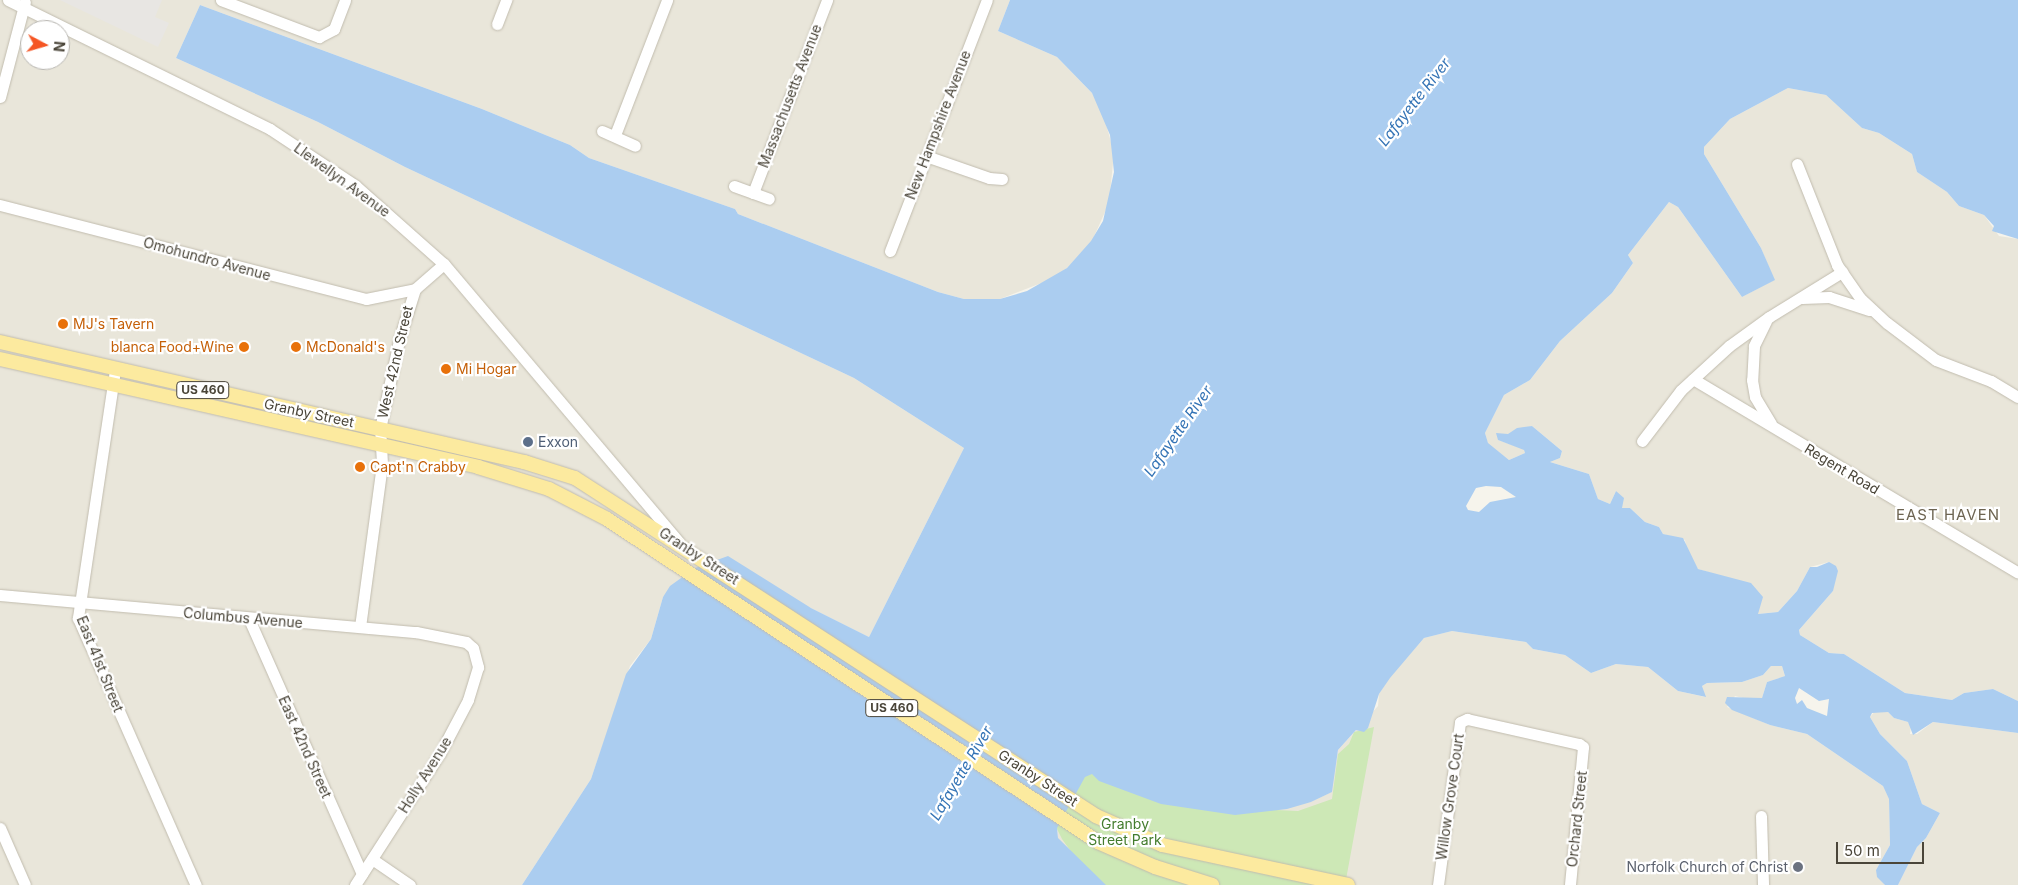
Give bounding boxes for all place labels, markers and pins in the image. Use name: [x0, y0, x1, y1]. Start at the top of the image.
place label: MJ's Tavern: [73, 316, 154, 332]
marker: MJ's Tavern: [57, 318, 69, 330]
place label: blanca Food+Wine: [111, 339, 234, 355]
place label: McDonald's: [306, 339, 385, 355]
marker: blanca Food+Wine: [238, 341, 250, 353]
marker: McDonald's: [290, 341, 302, 353]
place label: Mi Hogar: [456, 361, 516, 377]
marker: Mi Hogar: [440, 363, 452, 375]
place label: Exxon: [538, 434, 578, 450]
marker: Exxon: [522, 436, 534, 448]
place label: Capt'n Crabby: [370, 459, 466, 475]
marker: Capt'n Crabby: [354, 461, 366, 473]
place label: Norfolk Church of Christ: [1626, 859, 1788, 875]
marker: Norfolk Church of Christ: [1792, 861, 1804, 873]

